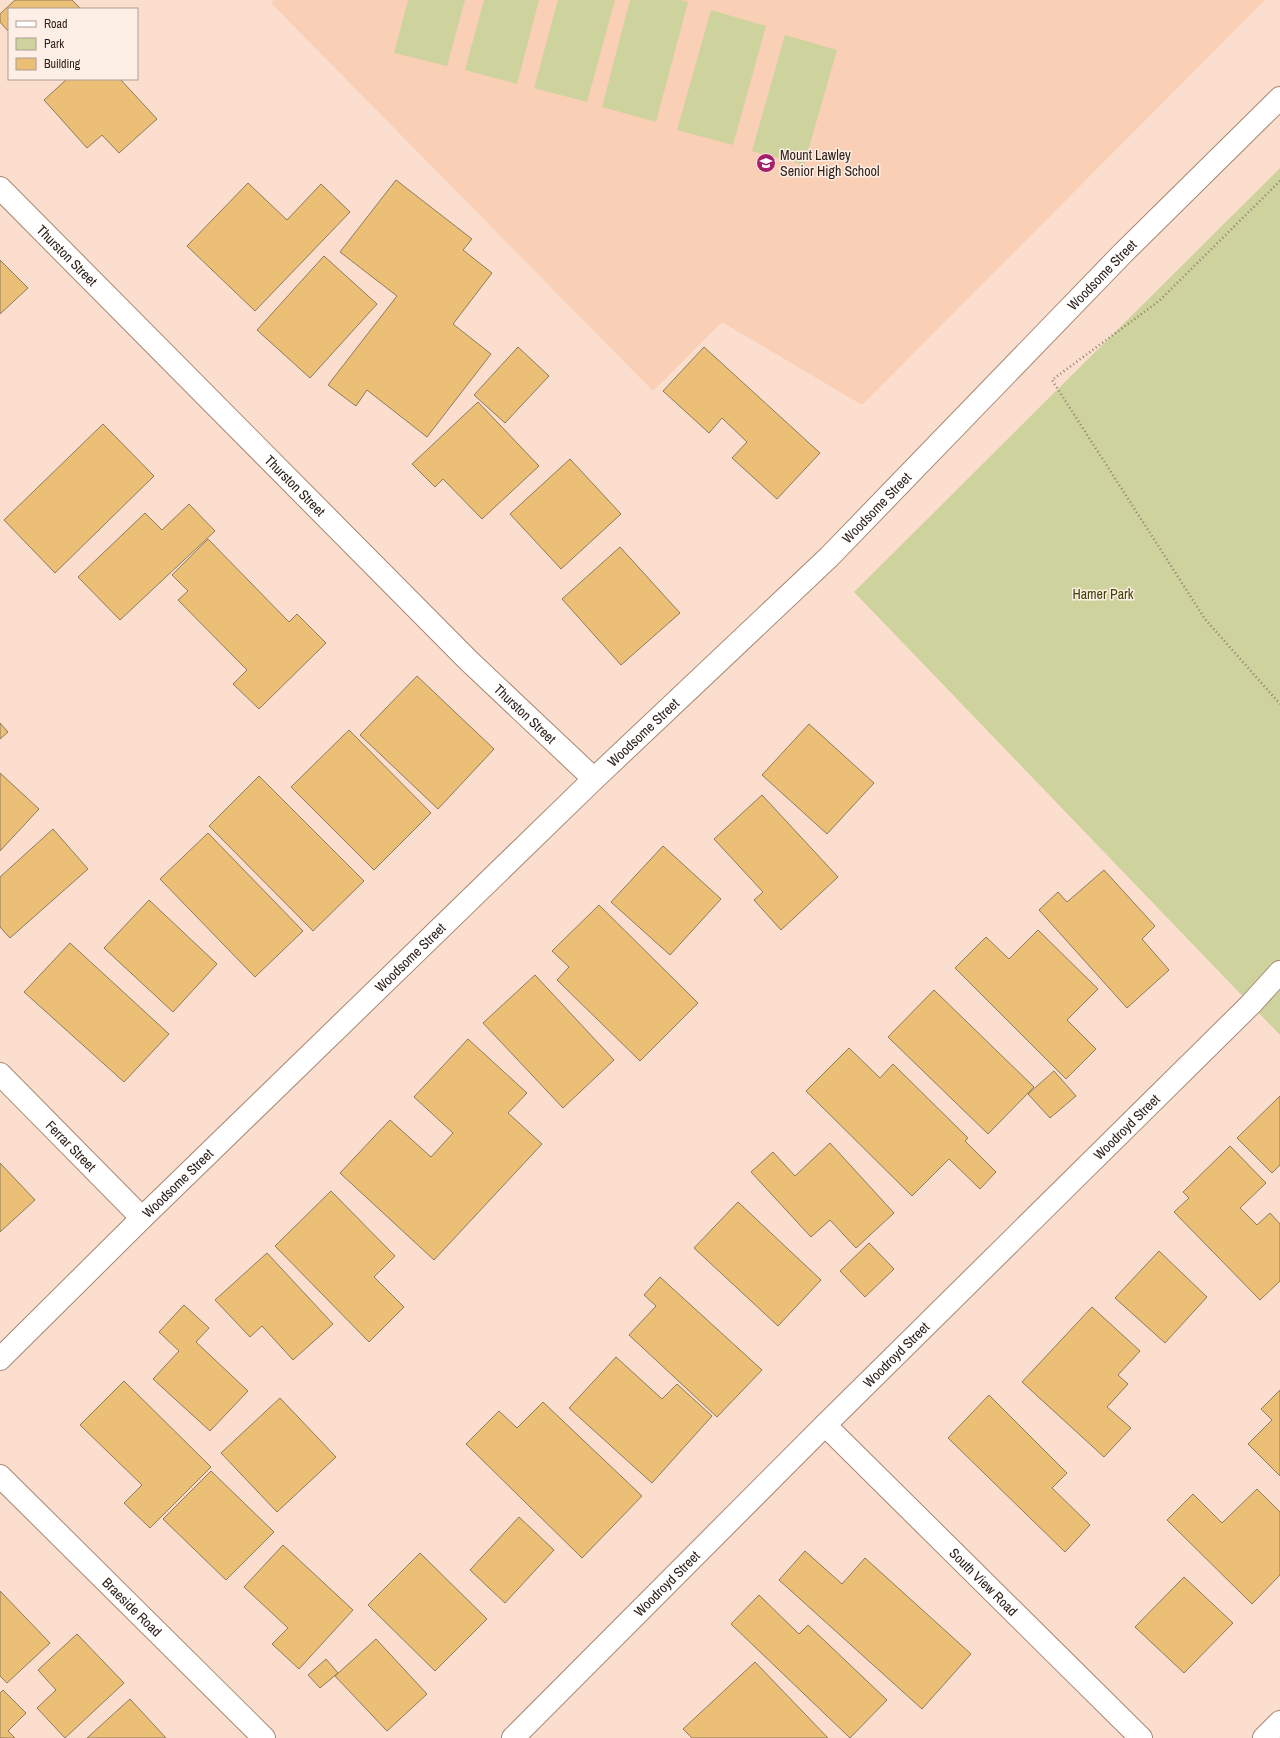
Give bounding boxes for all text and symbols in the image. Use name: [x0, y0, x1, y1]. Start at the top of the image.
legend: [8, 8, 138, 80]
text: Road: [44, 16, 68, 32]
text: Park: [44, 36, 64, 52]
text: Building: [44, 56, 81, 72]
place label: Mount Lawley Senior High School: [780, 146, 880, 180]
school or university icon: Mount Lawley Senior High School: [755, 152, 777, 174]
street label: Thurston Street: [33, 221, 101, 290]
street label: Woodsome Street: [1063, 236, 1140, 314]
street label: Thurston Street: [261, 451, 329, 520]
street label: Woodsome Street: [838, 469, 915, 547]
park label: Hamer Park: [1072, 585, 1134, 603]
street label: Thurston Street: [490, 680, 560, 748]
street label: Woodsome Street: [604, 694, 683, 771]
street label: Woodsome Street: [371, 919, 449, 996]
street label: Woodroyd Street: [1090, 1090, 1164, 1164]
street label: Ferrar Street: [42, 1117, 100, 1175]
street label: Woodsome Street: [139, 1145, 217, 1222]
street label: Woodroyd Street: [859, 1318, 933, 1391]
street label: South View Road: [945, 1544, 1021, 1620]
street label: Woodroyd Street: [630, 1547, 704, 1620]
street label: Braeside Road: [98, 1574, 166, 1640]

